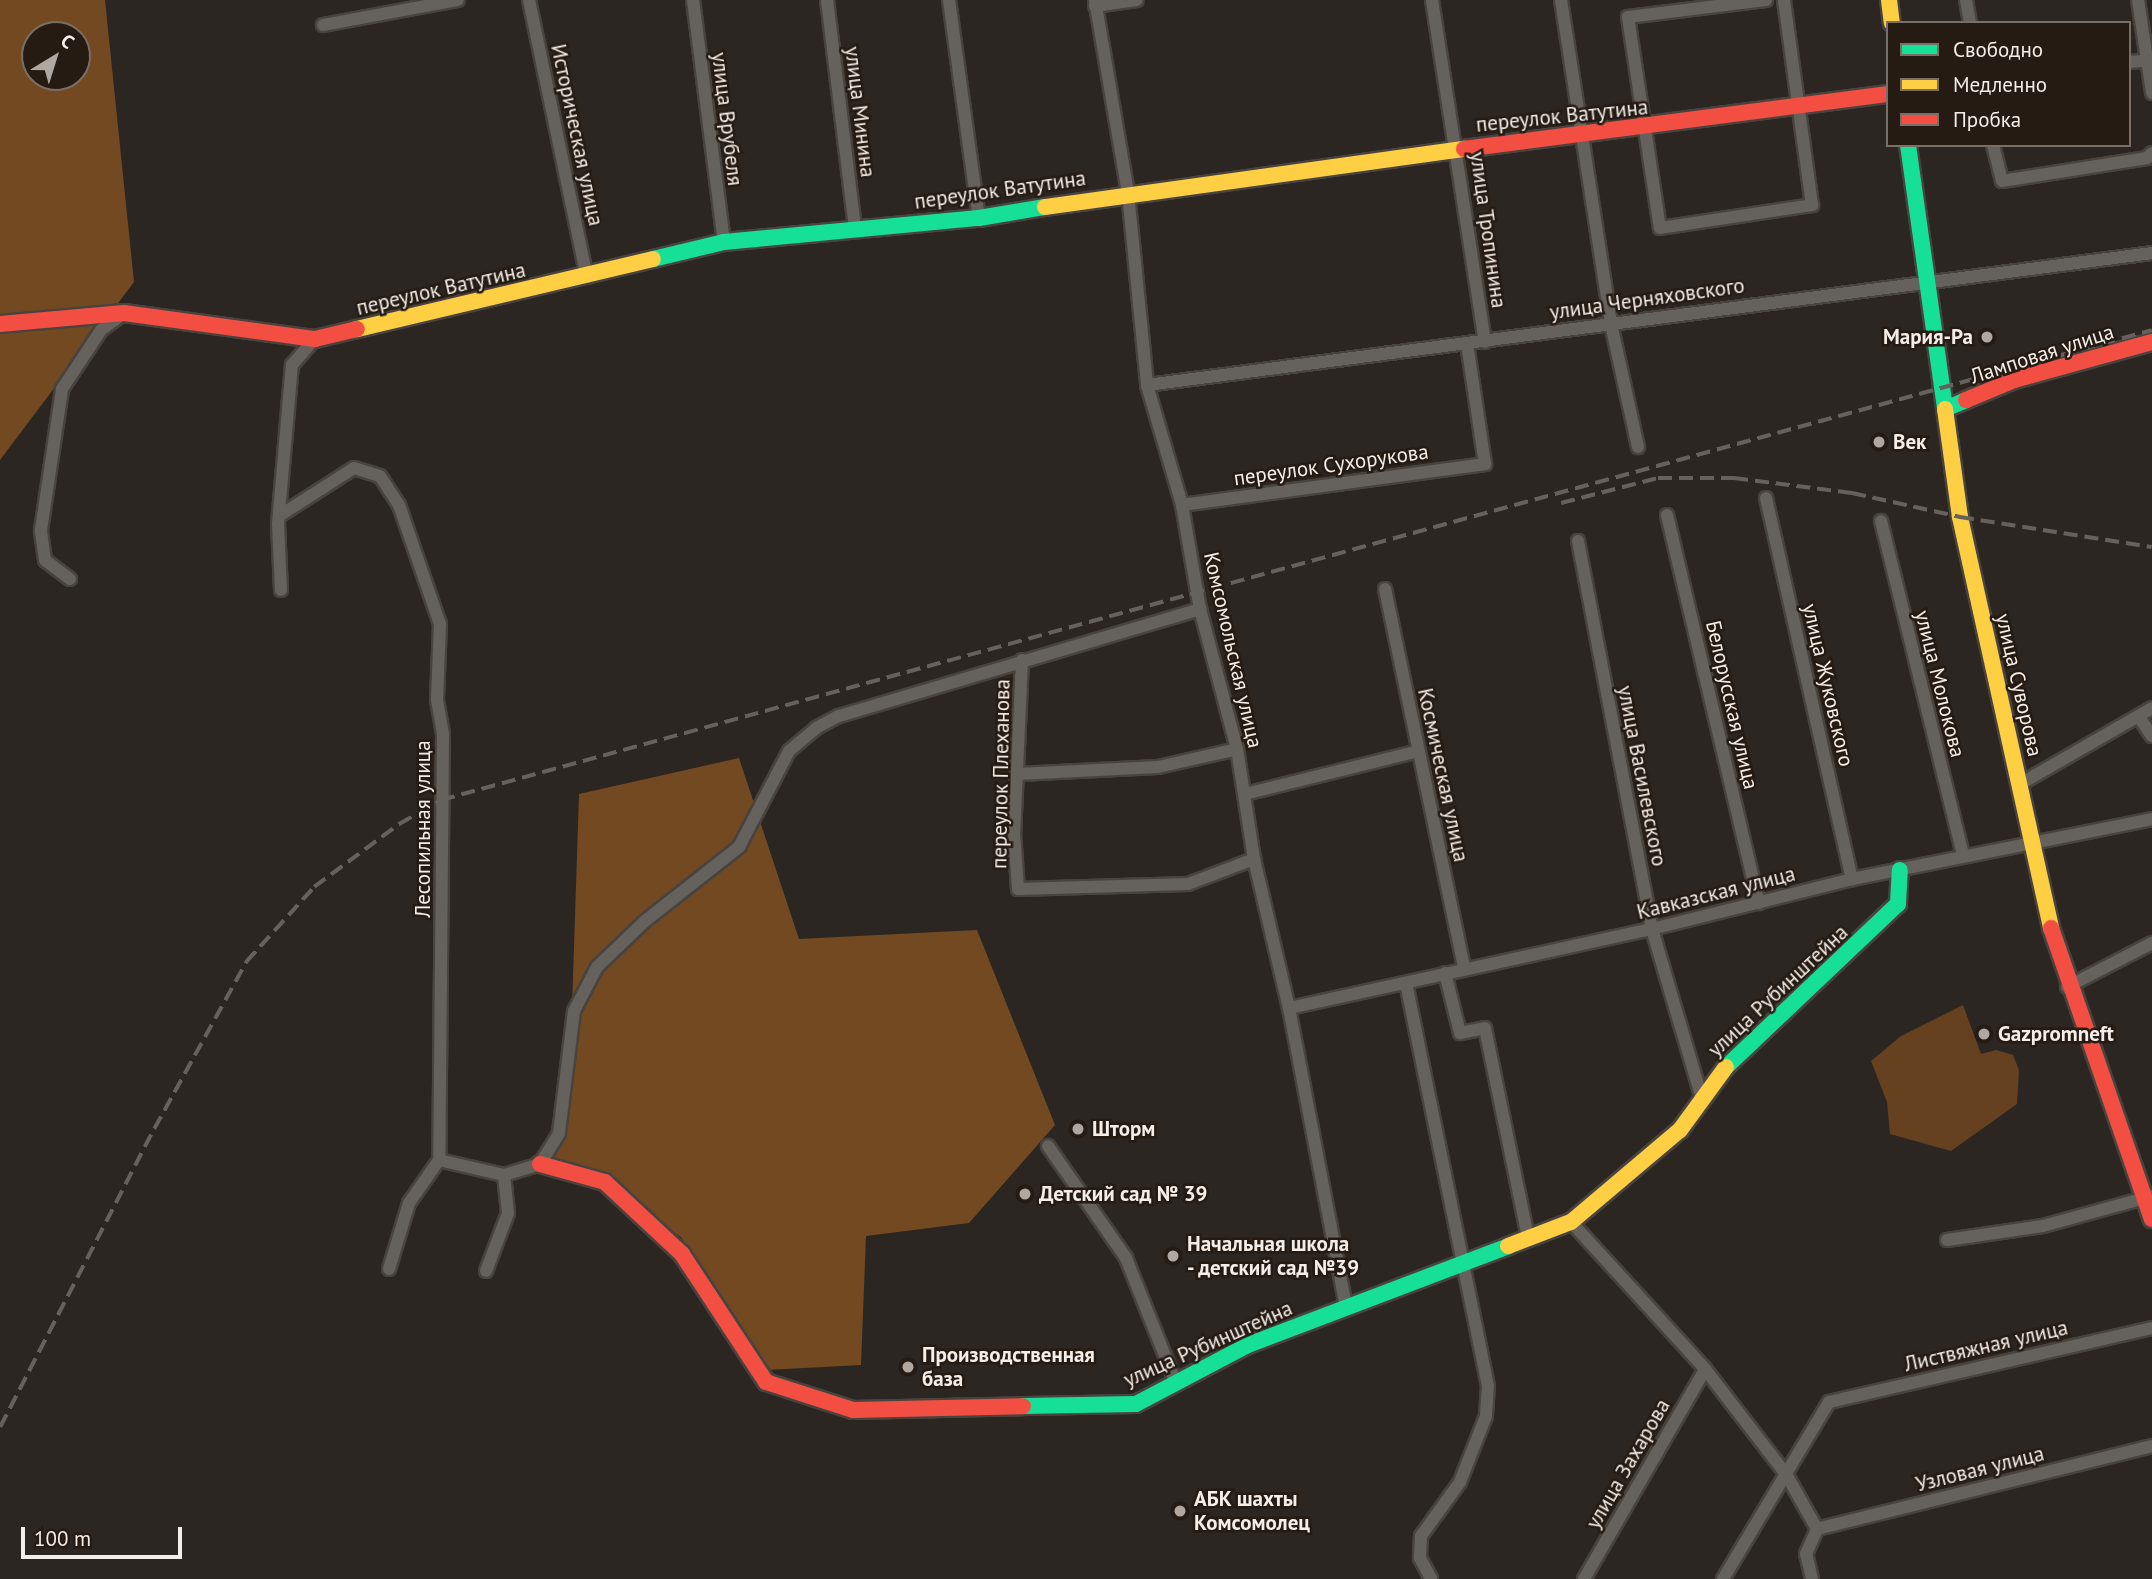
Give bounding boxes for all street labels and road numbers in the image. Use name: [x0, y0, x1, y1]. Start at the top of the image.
street label: Историческая улица: [545, 42, 609, 228]
street label: улица Минина: [839, 45, 881, 179]
street label: улица Врубеля: [706, 51, 748, 187]
street label: переулок Ватутина: [1475, 94, 1649, 138]
street label: улица Тропинина: [1465, 150, 1511, 310]
street label: переулок Ватутина: [913, 165, 1087, 215]
street label: переулок Ватутина: [354, 257, 528, 321]
street label: улица Черняховского: [1548, 273, 1746, 325]
street label: Ламповая улица: [1967, 319, 2117, 389]
street label: переулок Сухорукова: [1232, 439, 1430, 491]
street label: Комсомольская улица: [1198, 550, 1268, 750]
street label: улица Жуковского: [1797, 601, 1859, 769]
street label: улица Молокова: [1910, 608, 1970, 760]
street label: улица Суворова: [1990, 611, 2048, 759]
street label: Белорусская улица: [1700, 618, 1764, 792]
street label: переулок Плеханова: [987, 679, 1015, 869]
street label: улица Василевского: [1612, 683, 1672, 869]
street label: Космическая улица: [1412, 686, 1474, 864]
street label: Лесопильная улица: [410, 740, 436, 918]
street label: Кавказская улица: [1634, 861, 1798, 925]
street label: улица Рубинштейна: [1703, 920, 1853, 1062]
street label: улица Рубинштейна: [1120, 1295, 1296, 1393]
street label: Листвяжная улица: [1902, 1315, 2070, 1377]
street label: улица Захарова: [1581, 1395, 1675, 1533]
street label: Узловая улица: [1913, 1441, 2047, 1497]

